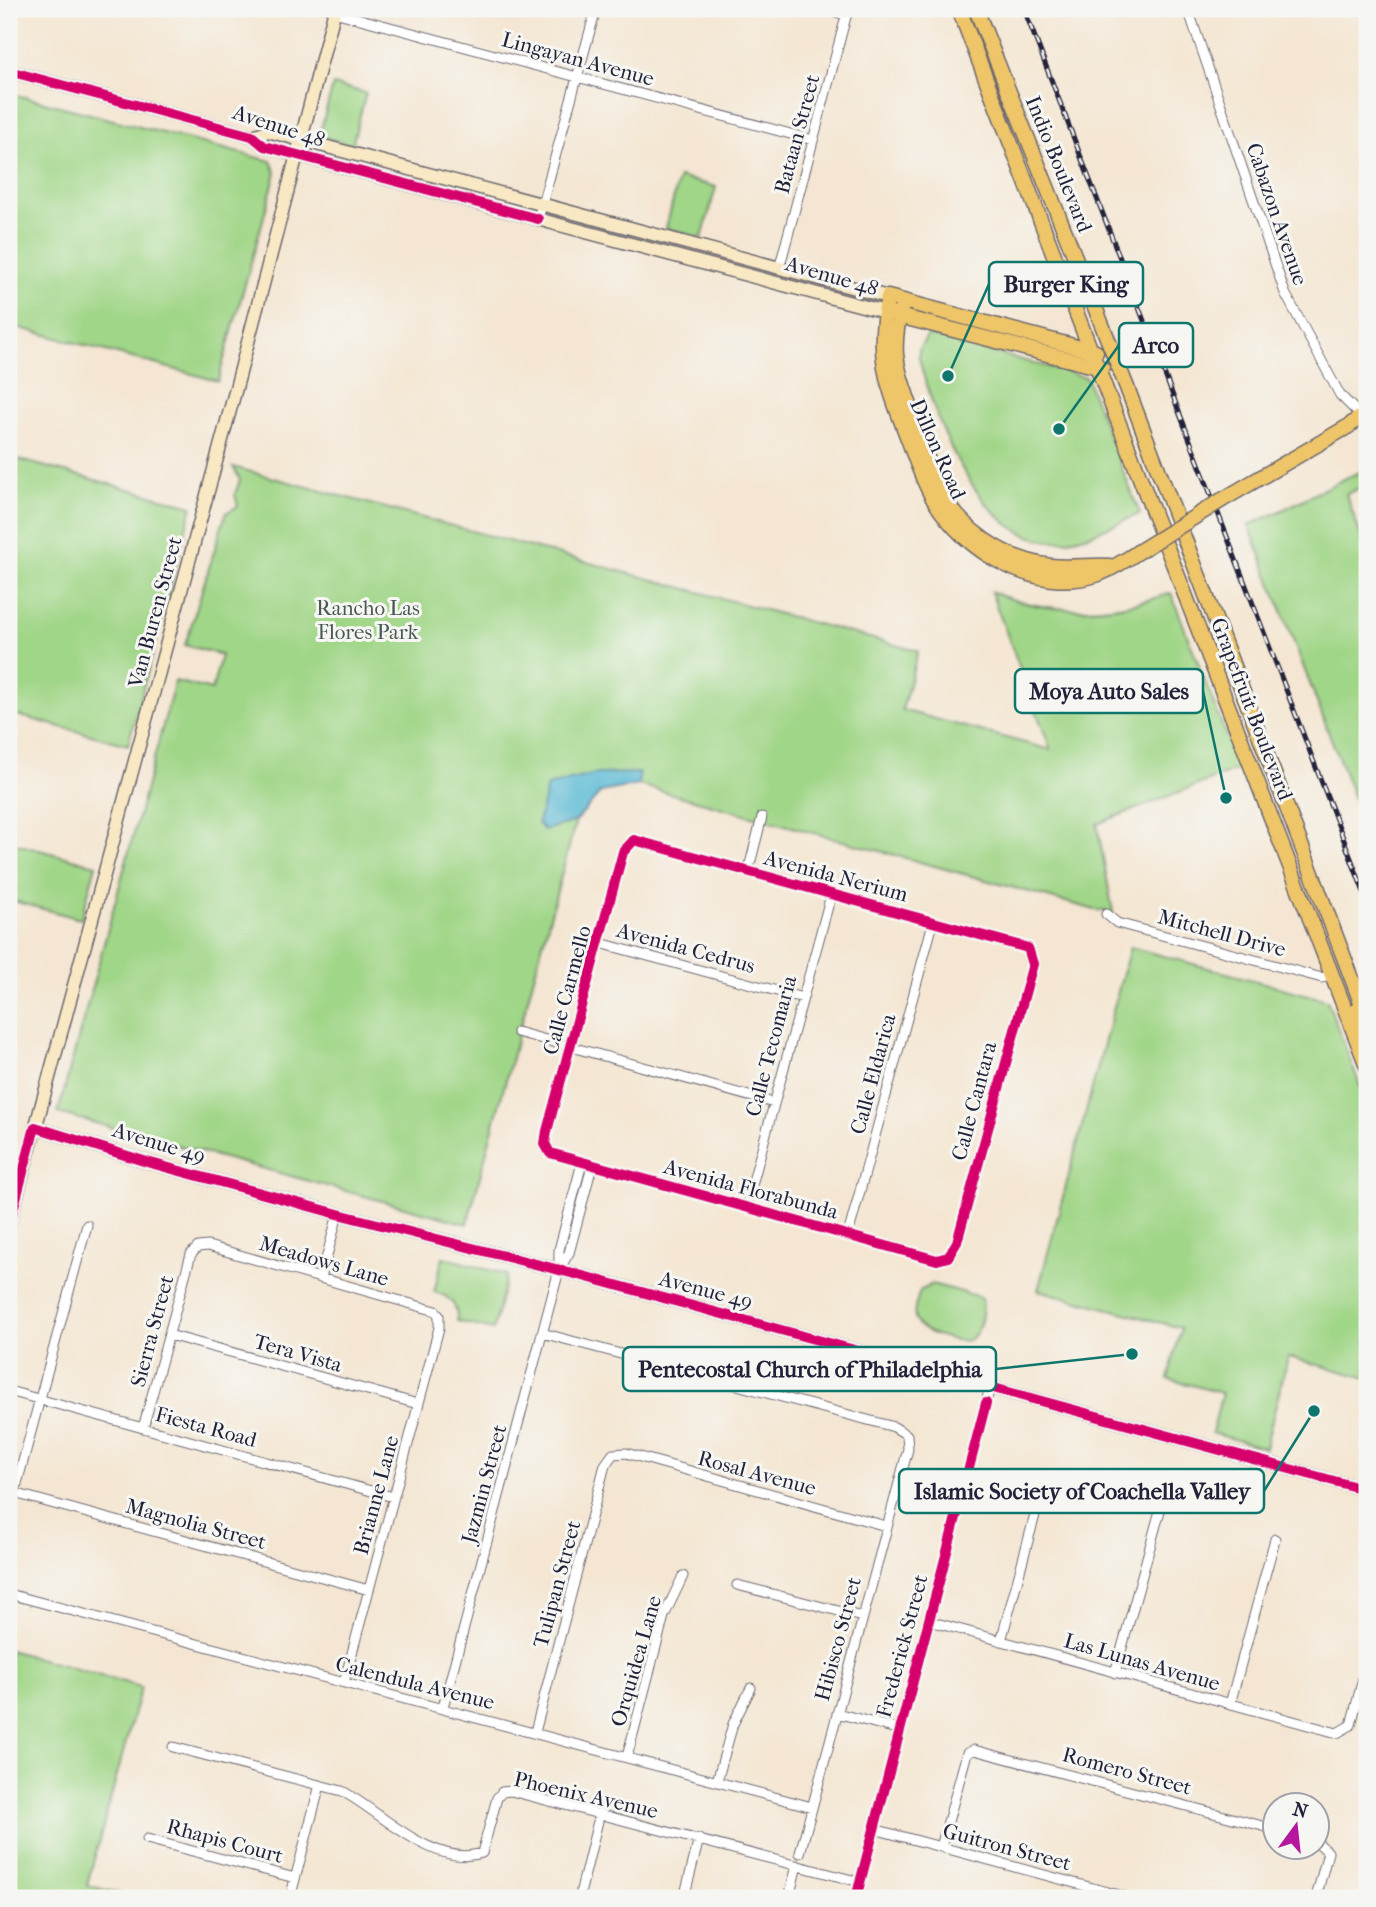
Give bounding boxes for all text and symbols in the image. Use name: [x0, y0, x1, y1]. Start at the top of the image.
street label: Lingayan Avenue: [499, 27, 657, 91]
street label: Bataan Street: [770, 71, 825, 196]
street label: Indio Boulevard: [1021, 92, 1097, 236]
street label: Avenue 48: [229, 100, 328, 152]
street label: Cabazon Avenue: [1241, 140, 1313, 288]
street label: Avenue 48: [782, 251, 881, 301]
callout: Burger King: [989, 262, 1143, 306]
text: Burger King: [1003, 271, 1129, 298]
callout: Arco: [1119, 323, 1193, 367]
text: Arco: [1131, 332, 1180, 359]
street label: Dillon Road: [905, 395, 971, 504]
street label: Van Buren Street: [123, 533, 187, 691]
park label: Rancho Las Flores Park: [316, 596, 420, 644]
street label: Grapefruit Boulevard: [1206, 615, 1298, 804]
callout: Moya Auto Sales: [1015, 669, 1203, 713]
text: Moya Auto Sales: [1029, 678, 1190, 705]
street label: Avenida Nerium: [761, 845, 911, 907]
street label: Mitchell Drive: [1155, 904, 1289, 962]
street label: Avenida Cedrus: [613, 918, 758, 978]
street label: Calle Carmello: [538, 923, 596, 1057]
street label: Calle Tecomaria: [741, 973, 801, 1119]
street label: Calle Eldarica: [845, 1011, 901, 1137]
street label: Calle Cantara: [947, 1039, 1001, 1163]
street label: Avenue 49: [109, 1117, 208, 1168]
street label: Avenida Florabunda: [660, 1154, 841, 1224]
street label: Meadows Lane: [257, 1231, 391, 1291]
street label: Avenue 49: [656, 1266, 755, 1314]
street label: Sierra Street: [126, 1272, 179, 1390]
street label: Tera Vista: [251, 1329, 345, 1377]
callout: Pentecostal Church of Philadelphia: [623, 1347, 996, 1391]
text: Pentecostal Church of Philadelphia: [638, 1356, 983, 1383]
street label: Fiesta Road: [153, 1402, 260, 1452]
street label: Jazmin Street: [456, 1421, 512, 1548]
street label: Brianne Lane: [349, 1433, 403, 1557]
street label: Rosal Avenue: [695, 1446, 819, 1500]
callout: Islamic Society of Coachella Valley: [899, 1469, 1264, 1513]
text: Islamic Society of Coachella Valley: [914, 1478, 1252, 1505]
street label: Magnolia Street: [123, 1494, 269, 1554]
street label: Tulipan Street: [528, 1517, 586, 1650]
street label: Frederick Street: [871, 1571, 933, 1720]
street label: Hibisco Street: [810, 1574, 866, 1704]
street label: Orquidea Lane: [606, 1593, 666, 1729]
street label: Las Lunas Avenue: [1061, 1628, 1223, 1696]
street label: Calendula Avenue: [333, 1652, 497, 1714]
street label: Romero Street: [1060, 1742, 1195, 1800]
street label: Phoenix Avenue: [512, 1767, 660, 1823]
north arrow: [1260, 1792, 1330, 1862]
text: N: [1290, 1798, 1311, 1823]
street label: Rhapis Court: [164, 1814, 286, 1868]
street label: Guitron Street: [940, 1818, 1074, 1876]

